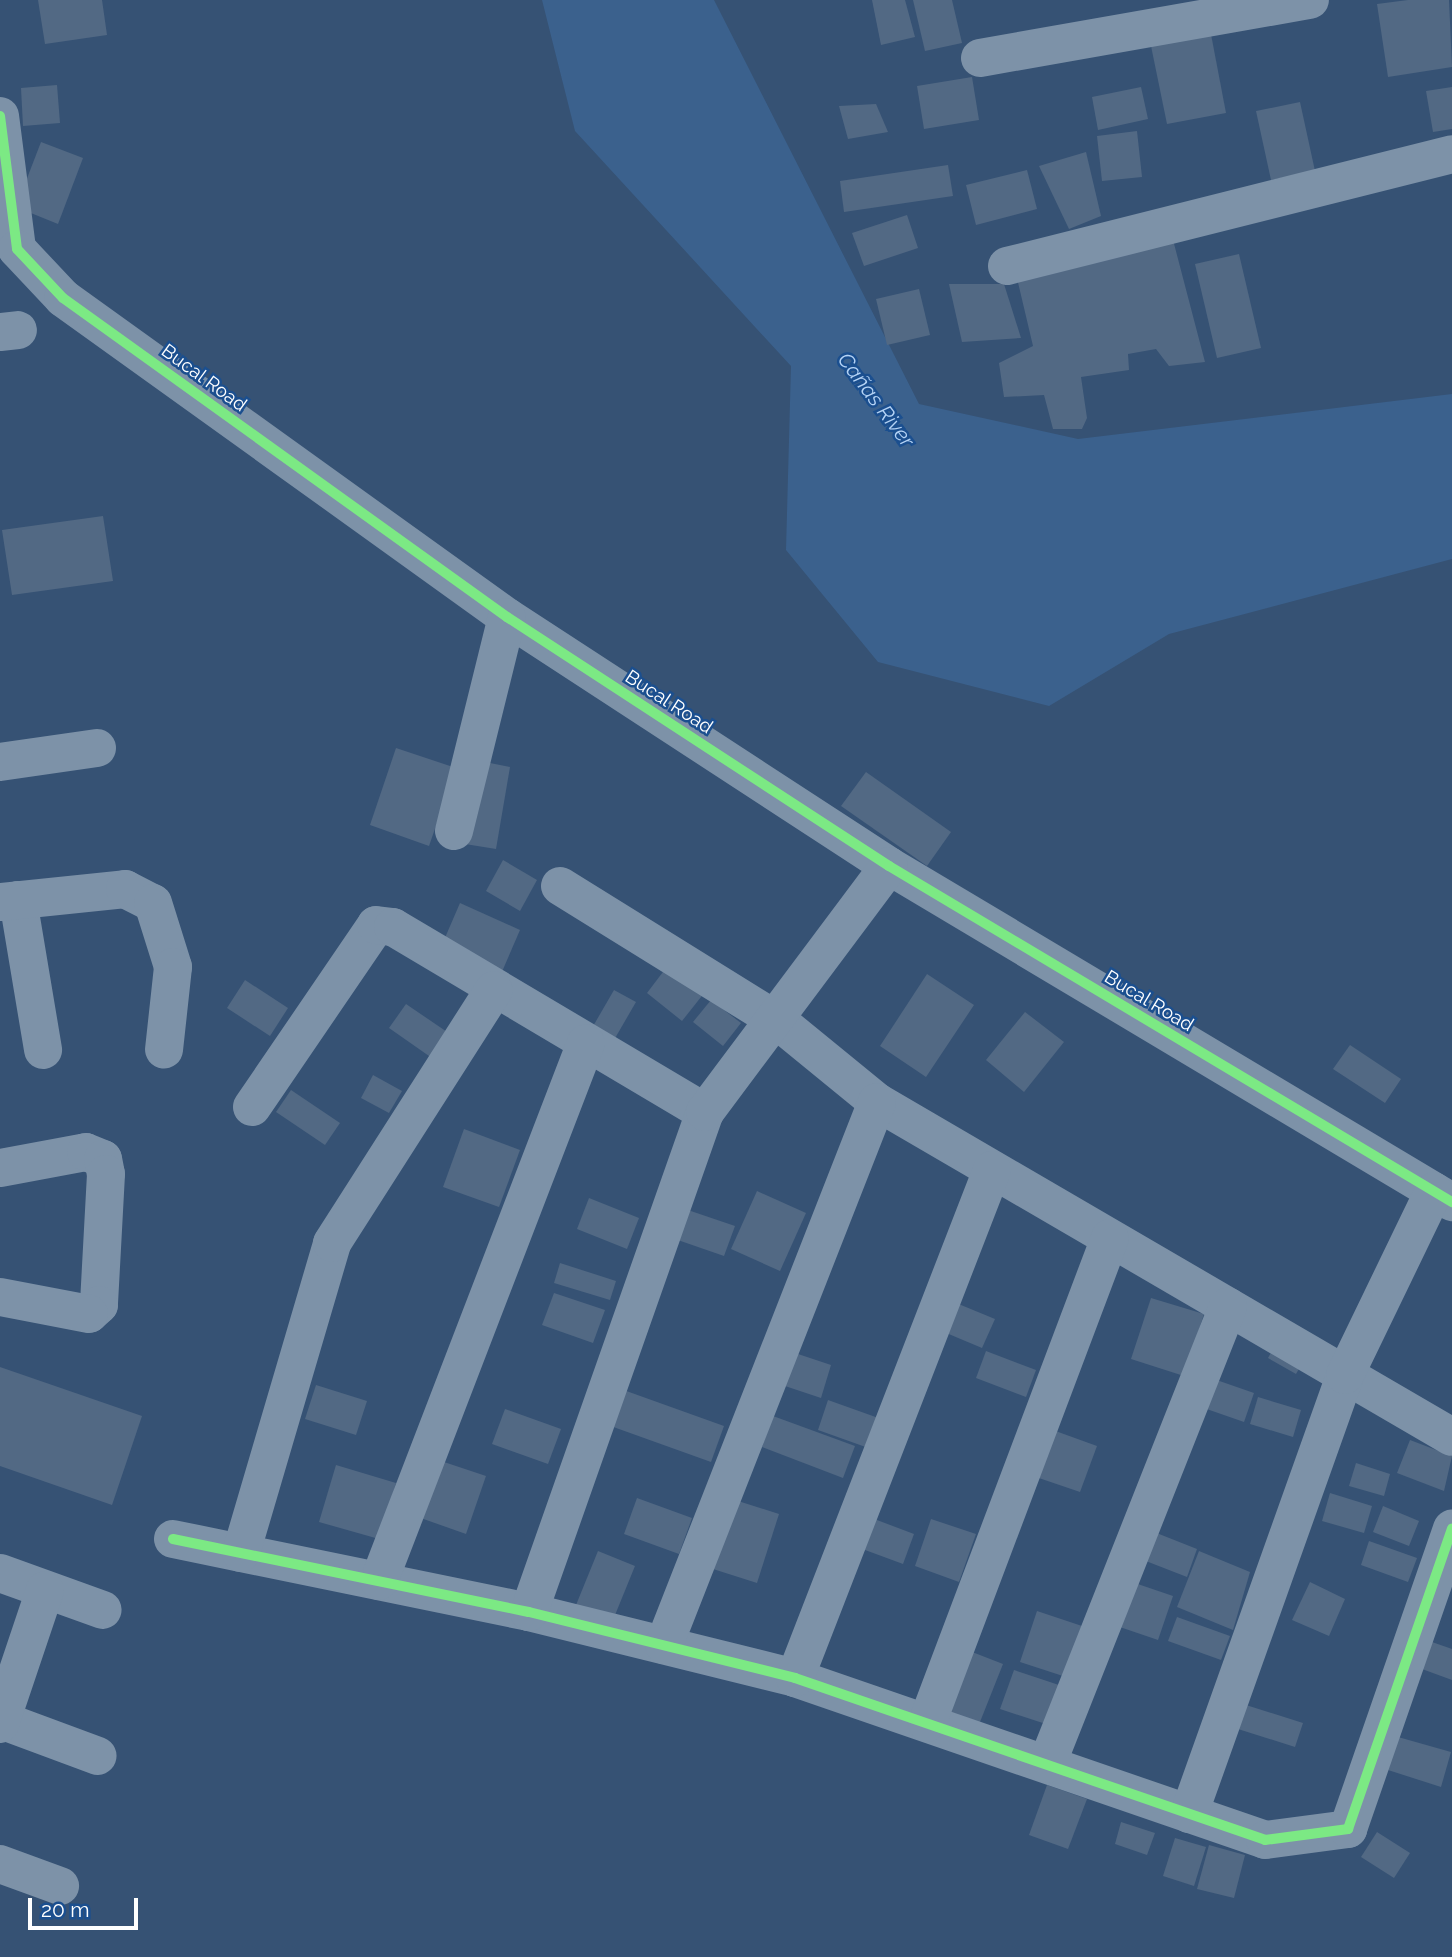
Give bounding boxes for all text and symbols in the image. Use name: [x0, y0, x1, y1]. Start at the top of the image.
street label: Bucal Road: [157, 339, 251, 417]
water label: Cañas River: [832, 348, 920, 452]
street label: Bucal Road: [621, 665, 717, 739]
street label: Bucal Road: [1100, 965, 1198, 1037]
scale bar: [32, 1884, 142, 1928]
text: 20 m: [41, 1897, 89, 1922]

